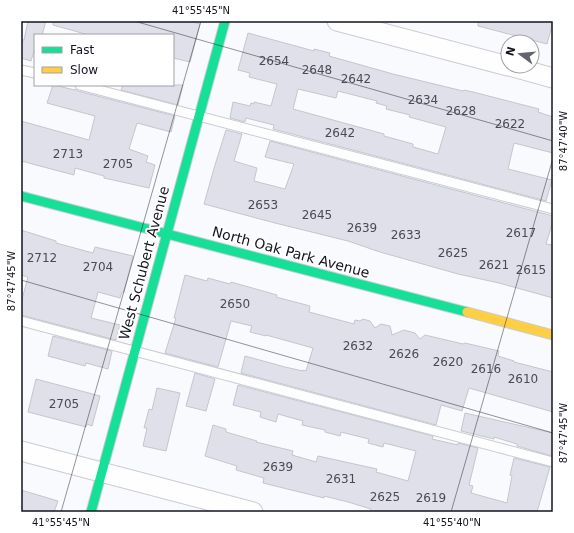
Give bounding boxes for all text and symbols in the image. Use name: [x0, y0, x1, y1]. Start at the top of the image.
text: 41°55'45"N: [172, 5, 230, 16]
legend: [34, 34, 174, 86]
north arrow: [500, 34, 540, 74]
text: Fast: [70, 43, 94, 57]
text: N: [503, 45, 518, 58]
house number: 2654: [259, 54, 289, 68]
text: Slow: [70, 63, 98, 77]
house number: 2648: [302, 63, 332, 77]
house number: 2642: [341, 72, 371, 86]
house number: 2634: [408, 93, 438, 107]
house number: 2628: [446, 104, 476, 118]
text: 87°47'40"W: [558, 111, 569, 171]
house number: 2622: [495, 117, 525, 131]
house number: 2642: [325, 126, 355, 140]
house number: 2713: [53, 147, 83, 161]
house number: 2705: [103, 157, 133, 171]
street label: West Schubert Avenue: [116, 184, 172, 342]
house number: 2653: [248, 198, 278, 212]
house number: 2645: [302, 208, 332, 222]
house number: 2639: [347, 221, 377, 235]
street label: North Oak Park Avenue: [210, 223, 372, 281]
house number: 2617: [506, 226, 536, 240]
house number: 2633: [391, 228, 421, 242]
house number: 2625: [438, 246, 468, 260]
text: 87°47'45"W: [6, 251, 17, 311]
house number: 2712: [27, 251, 57, 265]
house number: 2621: [479, 258, 509, 272]
house number: 2704: [83, 260, 113, 274]
house number: 2615: [516, 263, 546, 277]
house number: 2650: [220, 297, 250, 311]
house number: 2632: [343, 339, 373, 353]
house number: 2626: [389, 347, 419, 361]
house number: 2620: [433, 355, 463, 369]
house number: 2616: [471, 362, 501, 376]
house number: 2610: [508, 372, 538, 386]
house number: 2705: [49, 397, 79, 411]
text: 87°47'45"W: [558, 403, 569, 463]
house number: 2639: [263, 460, 293, 474]
house number: 2631: [326, 472, 356, 486]
house number: 2625: [370, 490, 400, 504]
house number: 2619: [416, 491, 446, 505]
text: 41°55'45"N: [32, 517, 90, 528]
text: 41°55'40"N: [423, 517, 481, 528]

